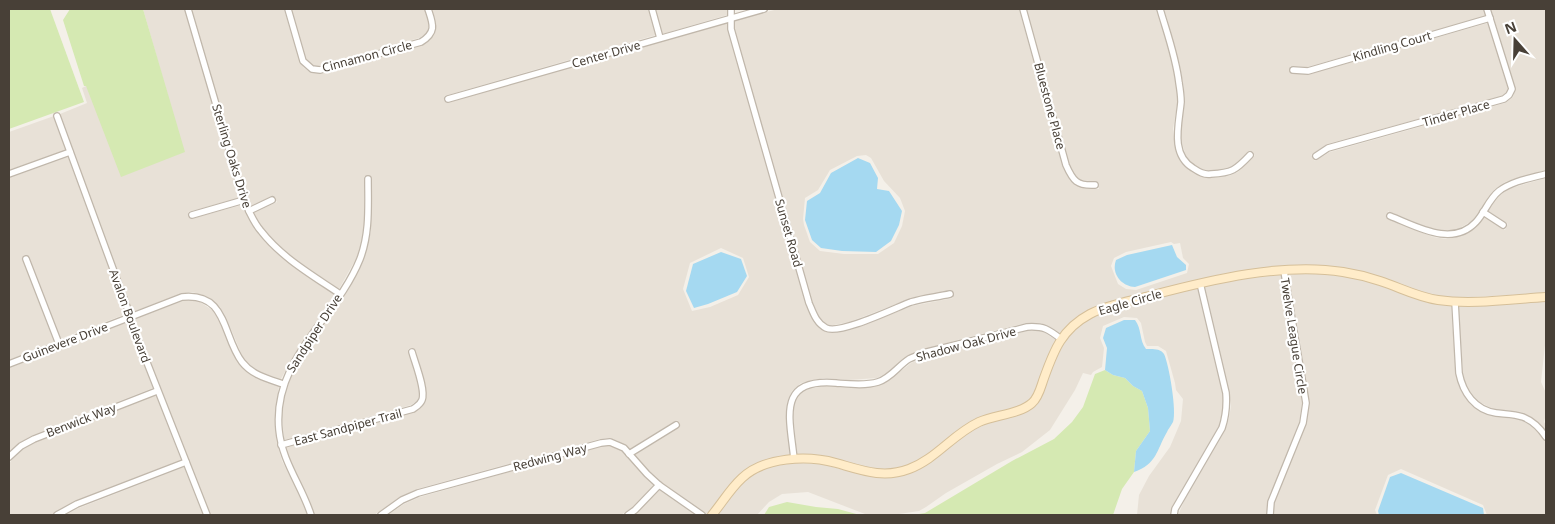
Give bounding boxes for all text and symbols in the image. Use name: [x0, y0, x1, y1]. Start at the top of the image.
north arrow: [1490, 15, 1540, 65]
text: N: [1502, 16, 1519, 38]
street label: Kindling Court: [1351, 26, 1434, 65]
street label: Cinnamon Circle: [320, 36, 414, 76]
street label: Center Drive: [570, 36, 643, 72]
street label: Bluestone Place: [1030, 61, 1070, 152]
street label: Tinder Place: [1420, 95, 1492, 131]
street label: Sterling Oaks Drive: [208, 102, 256, 210]
street label: Sunset Road: [771, 197, 807, 269]
street label: Avalon Boulevard: [105, 267, 155, 365]
street label: Twelve League Circle: [1276, 277, 1312, 395]
street label: Eagle Circle: [1097, 285, 1164, 319]
street label: Sandpiper Drive: [282, 290, 346, 376]
street label: Guinevere Drive: [20, 318, 110, 366]
street label: Shadow Oak Drive: [914, 322, 1018, 366]
street label: Benwick Way: [44, 399, 119, 441]
street label: East Sandpiper Trail: [292, 404, 404, 450]
street label: Redwing Way: [511, 439, 590, 475]

